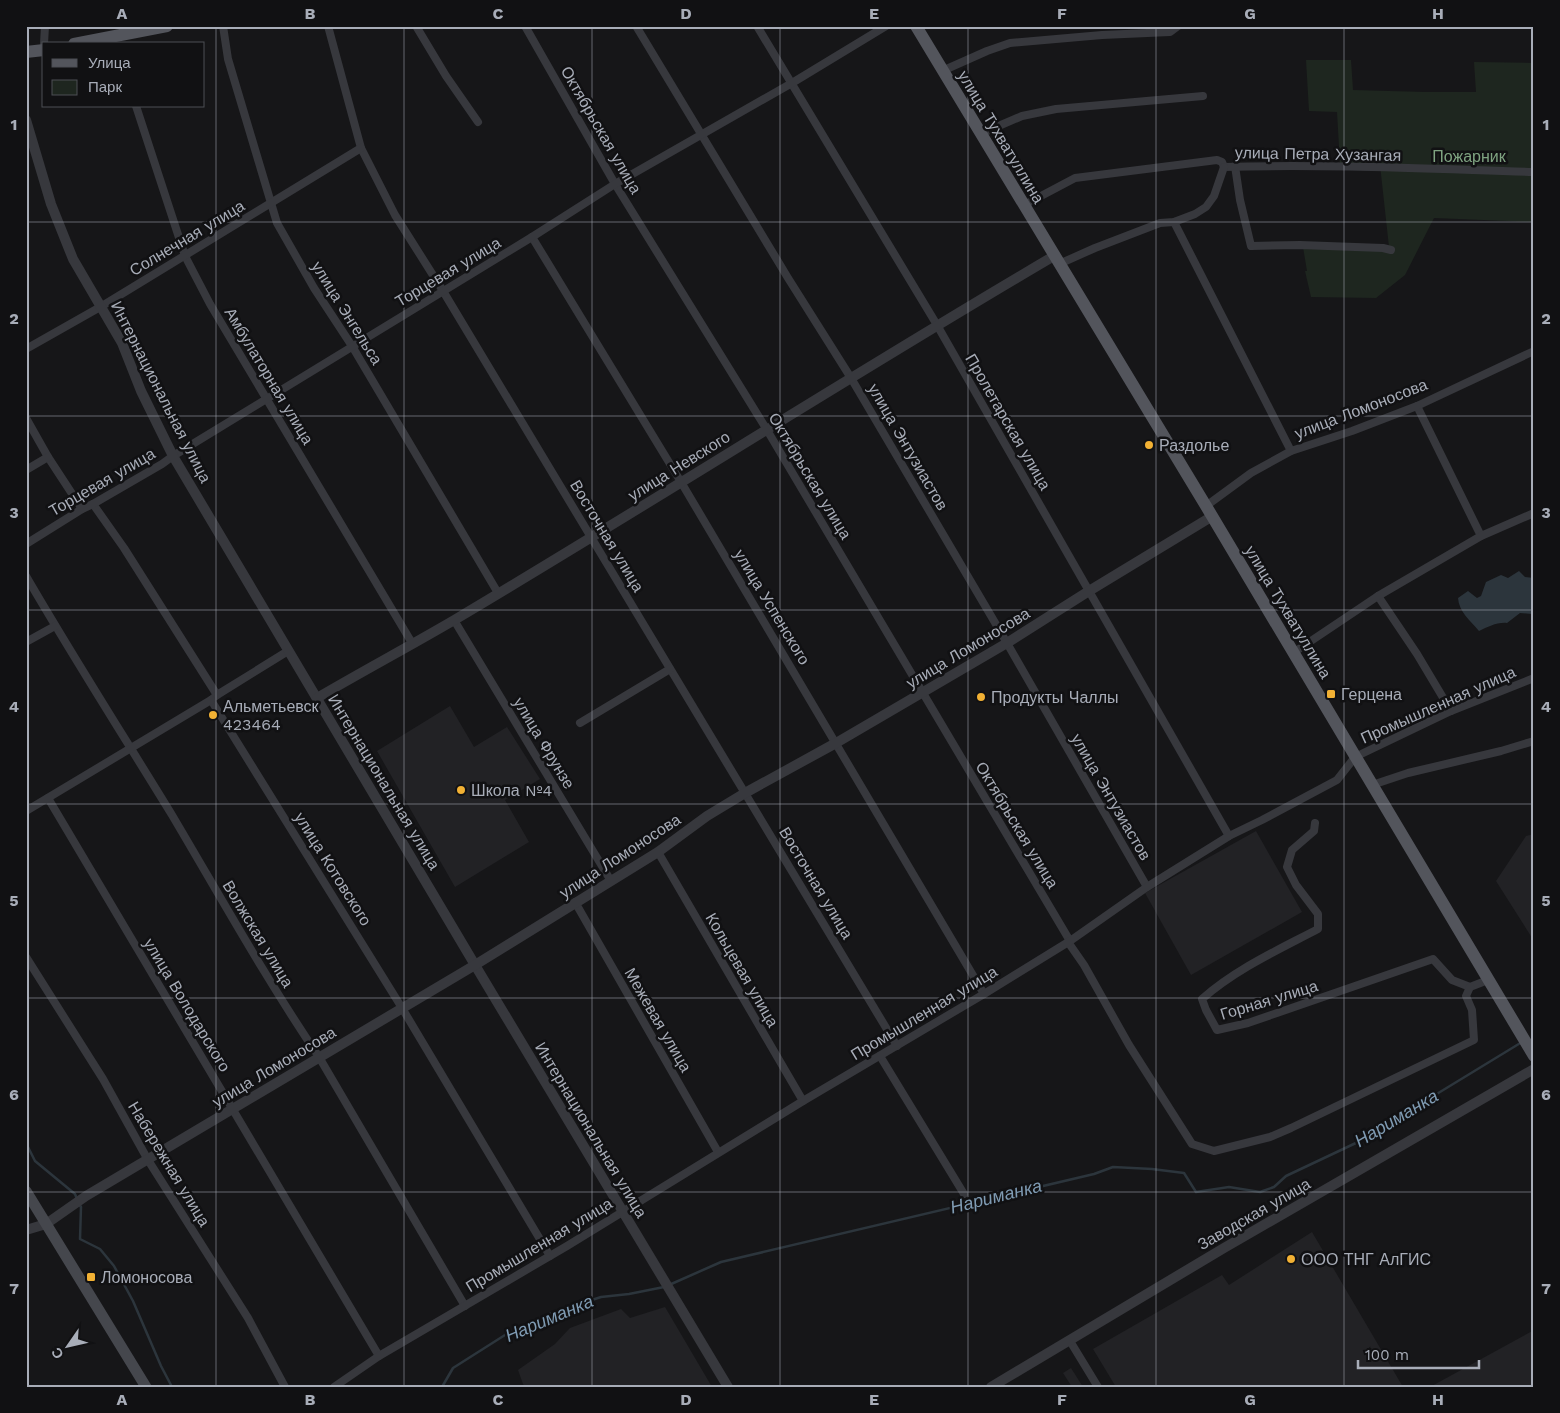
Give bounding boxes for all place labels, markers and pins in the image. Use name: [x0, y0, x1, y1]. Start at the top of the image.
place label: Раздолье: [1159, 436, 1229, 455]
marker: Раздолье: [1143, 439, 1155, 451]
place label: Герцена: [1341, 685, 1402, 704]
place label: Продукты Чаллы: [991, 688, 1118, 707]
marker: Герцена: [1325, 688, 1337, 700]
marker: Продукты Чаллы: [975, 691, 987, 703]
place label: Альметьевск 423464: [223, 697, 320, 734]
marker: Альметьевск 423464: [207, 709, 219, 721]
place label: Школа №4: [471, 781, 553, 800]
marker: Школа №4: [455, 784, 467, 796]
place label: ООО ТНГ АлГИС: [1301, 1250, 1431, 1269]
marker: ООО ТНГ АлГИС: [1285, 1253, 1297, 1265]
place label: Ломоносова: [101, 1268, 192, 1287]
marker: Ломоносова: [85, 1271, 97, 1283]

